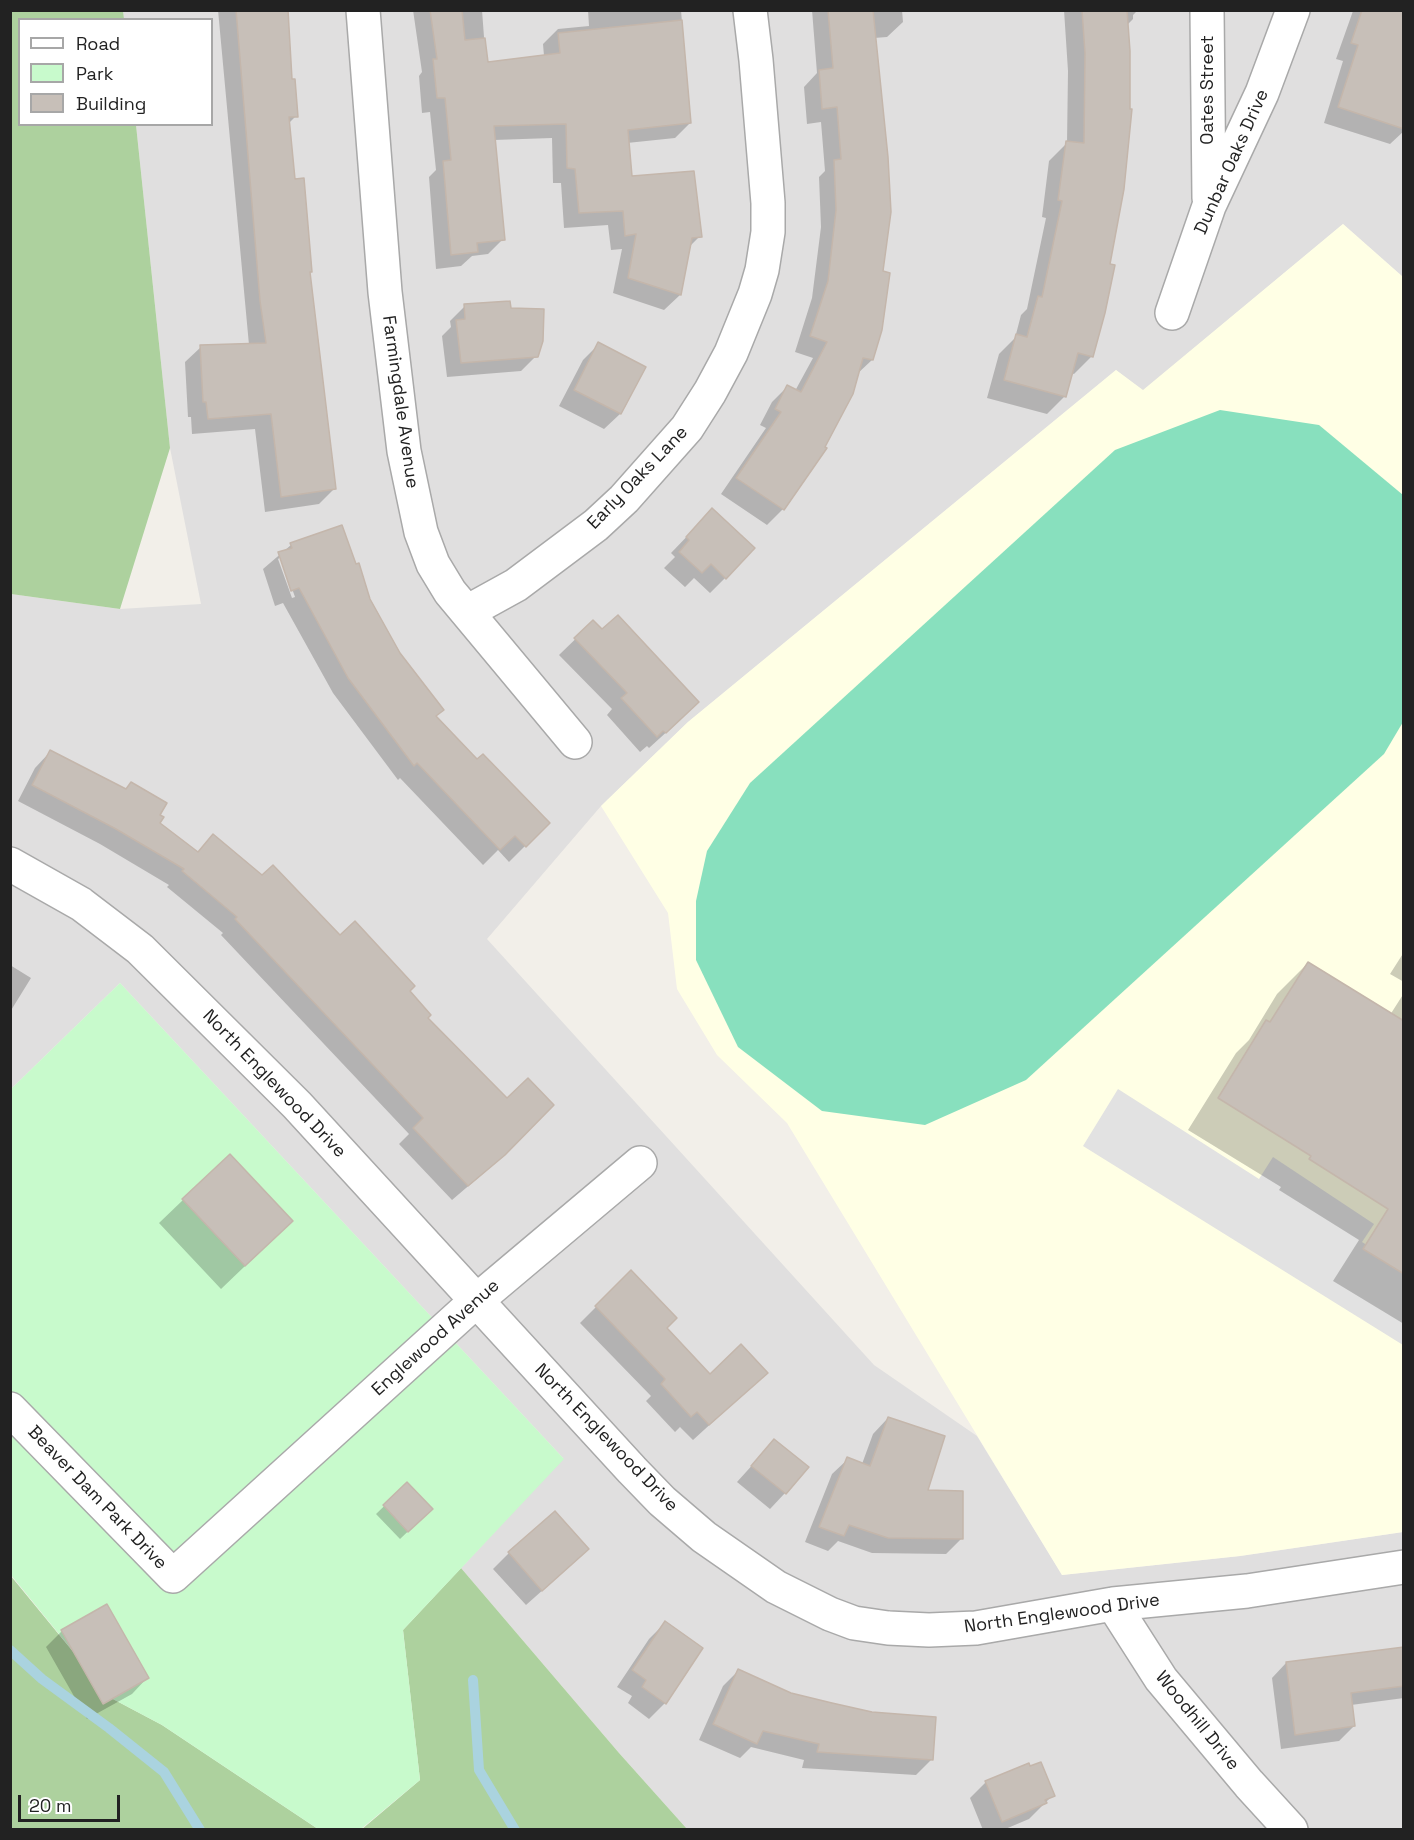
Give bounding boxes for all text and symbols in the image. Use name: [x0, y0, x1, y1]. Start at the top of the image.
legend: [18, 18, 213, 126]
text: Road: [76, 32, 120, 55]
street label: Oates Street: [1197, 35, 1219, 145]
text: Park: [76, 62, 113, 85]
street label: Dunbar Oaks Drive: [1190, 86, 1274, 238]
text: Building: [76, 92, 146, 115]
street label: Farmingdale Avenue: [377, 314, 423, 490]
street label: Early Oaks Lane: [583, 422, 693, 534]
street label: North Englewood Drive: [198, 1006, 350, 1162]
street label: Englewood Avenue: [368, 1275, 504, 1401]
street label: North Englewood Drive: [530, 1360, 682, 1516]
street label: Beaver Dam Park Drive: [23, 1422, 171, 1574]
street label: North Englewood Drive: [963, 1590, 1161, 1638]
street label: Woodhill Drive: [1150, 1667, 1244, 1775]
scale bar: [21, 1783, 123, 1821]
text: 20 m: [29, 1794, 72, 1817]

